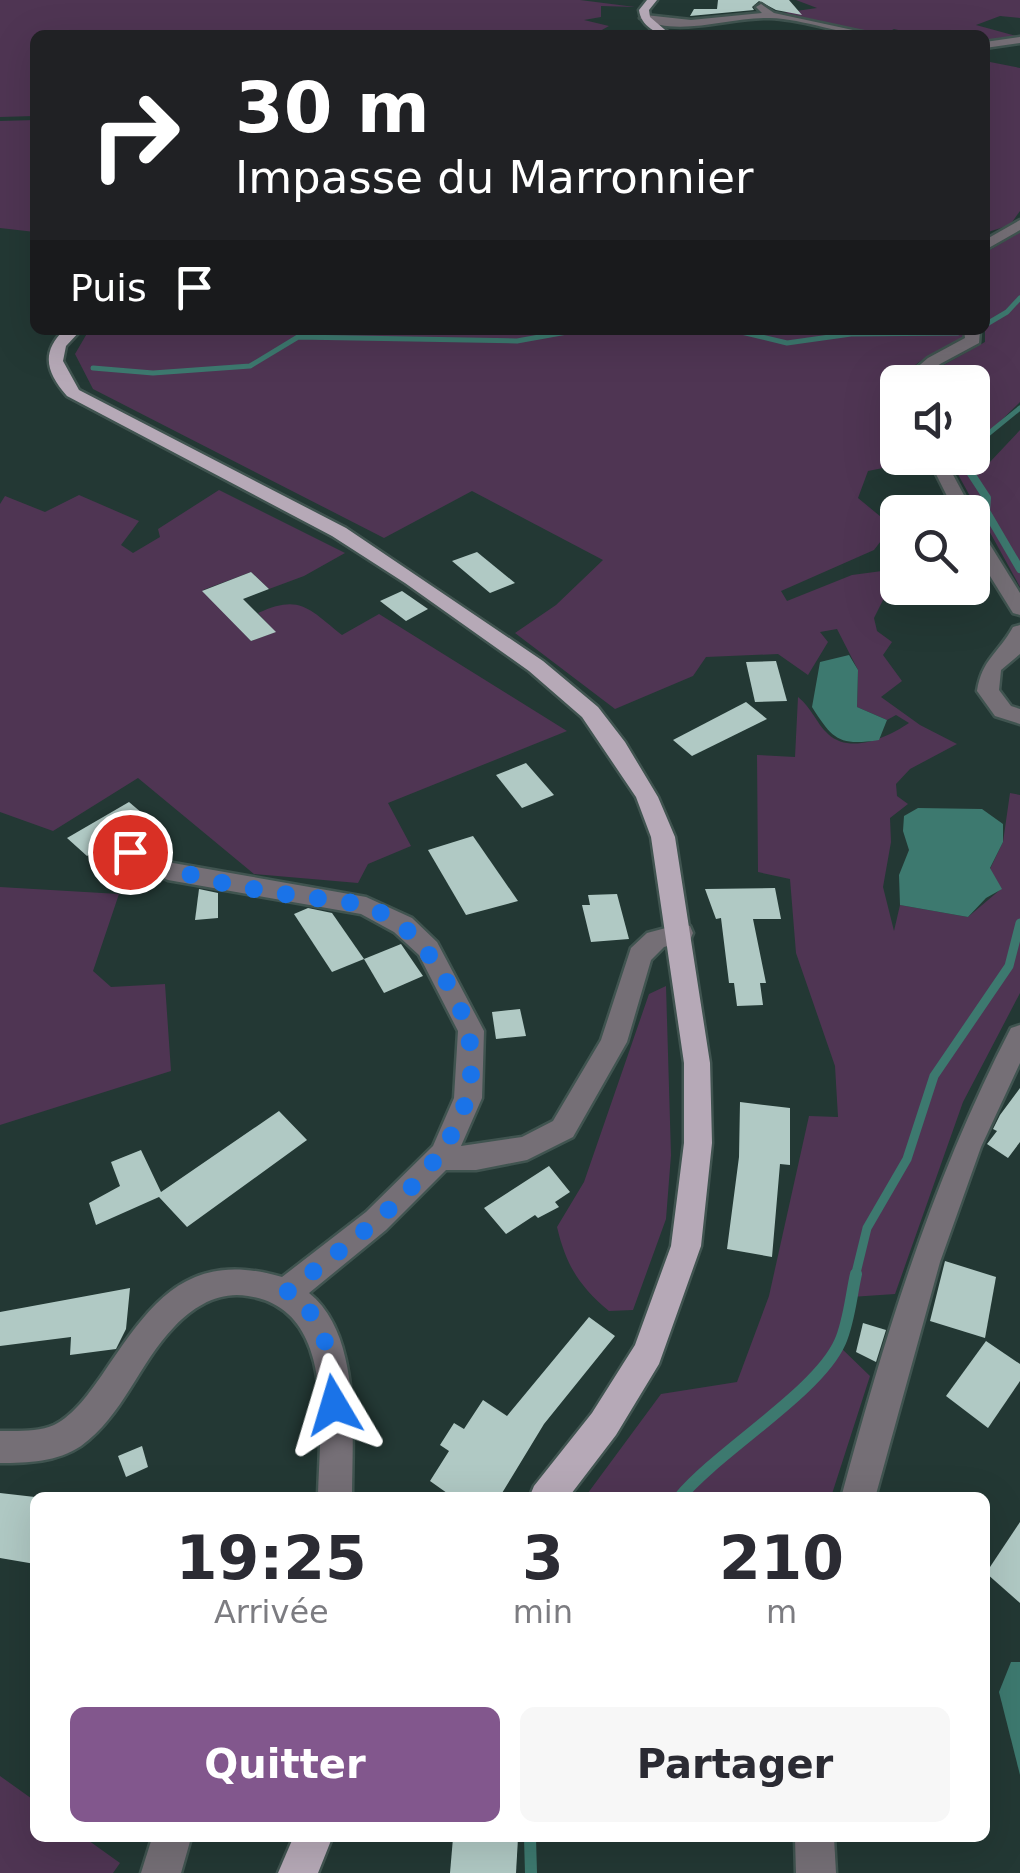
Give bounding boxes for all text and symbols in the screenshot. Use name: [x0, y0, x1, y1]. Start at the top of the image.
text: 30 m: [235, 67, 430, 149]
icon: right: [70, 70, 200, 200]
text: Impasse du Marronnier: [235, 151, 753, 204]
icon: arrive: [167, 260, 222, 315]
text: Puis: [70, 266, 147, 310]
map controls: [880, 365, 990, 605]
button: sound: [880, 365, 990, 475]
button: search: [880, 495, 990, 605]
pin: [88, 810, 173, 895]
icon: arrive: [103, 825, 158, 880]
position arrow: [282, 1353, 386, 1457]
text: 19:25: [176, 1523, 367, 1593]
text: 3: [522, 1523, 564, 1593]
text: 210: [719, 1523, 844, 1593]
text: Arrivée: [214, 1593, 329, 1631]
text: min: [513, 1593, 573, 1631]
text: m: [766, 1593, 797, 1631]
button: Quitter: [70, 1707, 500, 1822]
button: Partager: [520, 1707, 950, 1822]

